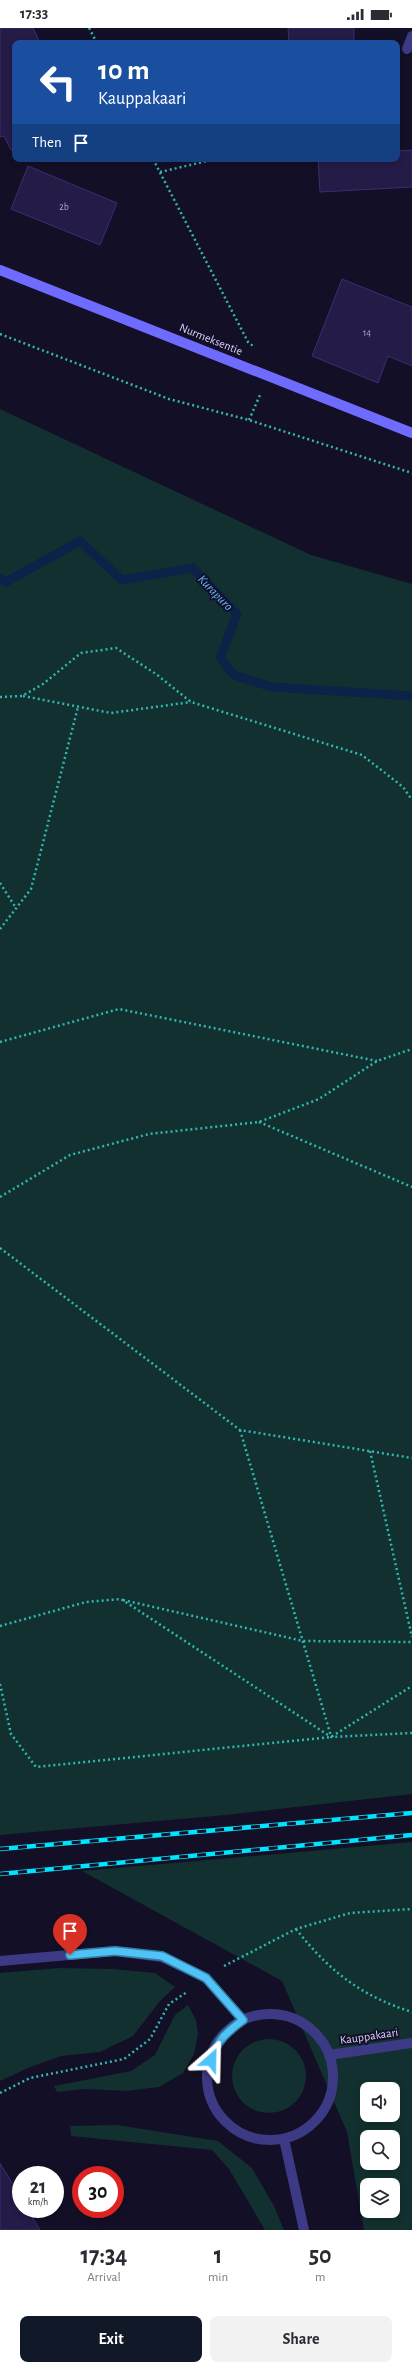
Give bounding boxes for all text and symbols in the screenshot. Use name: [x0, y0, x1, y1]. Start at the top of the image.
text: 17:33: [20, 6, 48, 21]
icon: left: [32, 56, 84, 108]
text: 10 m: [98, 57, 150, 85]
text: Kauppakaari: [98, 90, 186, 108]
icon: arrive: [70, 132, 92, 154]
text: Then: [32, 135, 62, 150]
house number: 2b: [59, 202, 69, 212]
street label: Nurmeksentie: [178, 321, 244, 357]
house number: 14: [363, 328, 371, 338]
water label: Kurapuro: [195, 573, 235, 613]
pin: [53, 1914, 87, 1955]
icon: arrive: [59, 1920, 81, 1942]
street label: Kauppakaari: [339, 2026, 399, 2046]
position arrow: [190, 2039, 232, 2081]
map controls: [360, 2082, 400, 2218]
button: sound: [360, 2082, 400, 2122]
button: search: [360, 2130, 400, 2170]
speed limit sign: 30: [72, 2166, 124, 2218]
text: 21: [30, 2177, 46, 2197]
button: layers: [360, 2178, 400, 2218]
text: km/h: [28, 2197, 48, 2207]
text: 17:34: [80, 2244, 127, 2268]
text: 1: [214, 2244, 222, 2268]
text: 50: [309, 2244, 332, 2268]
text: Arrival: [87, 2271, 121, 2284]
text: min: [208, 2271, 228, 2284]
text: m: [315, 2271, 325, 2284]
button: Exit: [20, 2316, 202, 2362]
button: Share: [210, 2316, 392, 2362]

